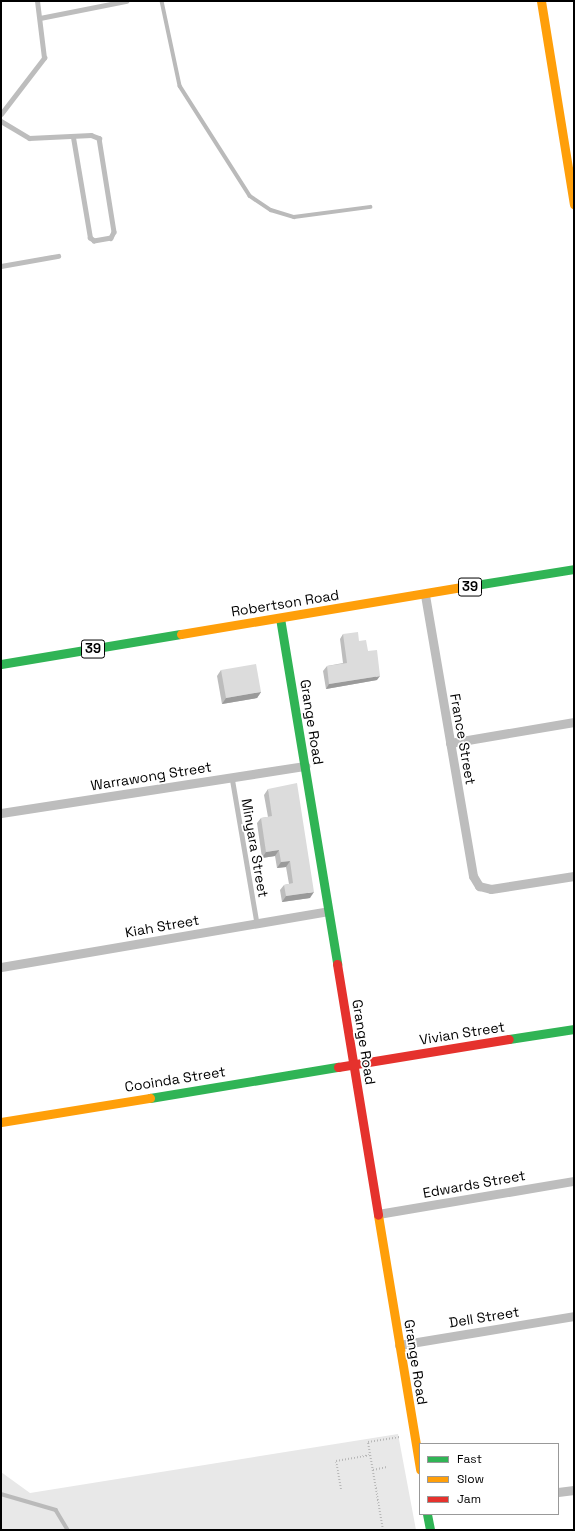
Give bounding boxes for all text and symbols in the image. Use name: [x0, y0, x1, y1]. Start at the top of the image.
road number: 39: [458, 576, 482, 598]
street label: Robertson Road: [230, 586, 340, 620]
road number: 39: [81, 638, 105, 660]
street label: Grange Road: [297, 678, 327, 766]
street label: France Street: [447, 692, 479, 786]
street label: Warrawong Street: [89, 758, 213, 794]
street label: Minyara Street: [238, 797, 272, 899]
street label: Kiah Street: [124, 911, 200, 941]
street label: Grange Road: [349, 998, 379, 1086]
street label: Vivian Street: [418, 1018, 506, 1048]
street label: Cooinda Street: [123, 1063, 227, 1095]
street label: Edwards Street: [421, 1167, 527, 1201]
street label: Dell Street: [448, 1303, 520, 1331]
street label: Grange Road: [401, 1318, 431, 1406]
legend: [419, 1443, 559, 1515]
text: Fast: [457, 1451, 482, 1467]
text: Slow: [457, 1471, 484, 1487]
text: Jam: [457, 1491, 481, 1507]

